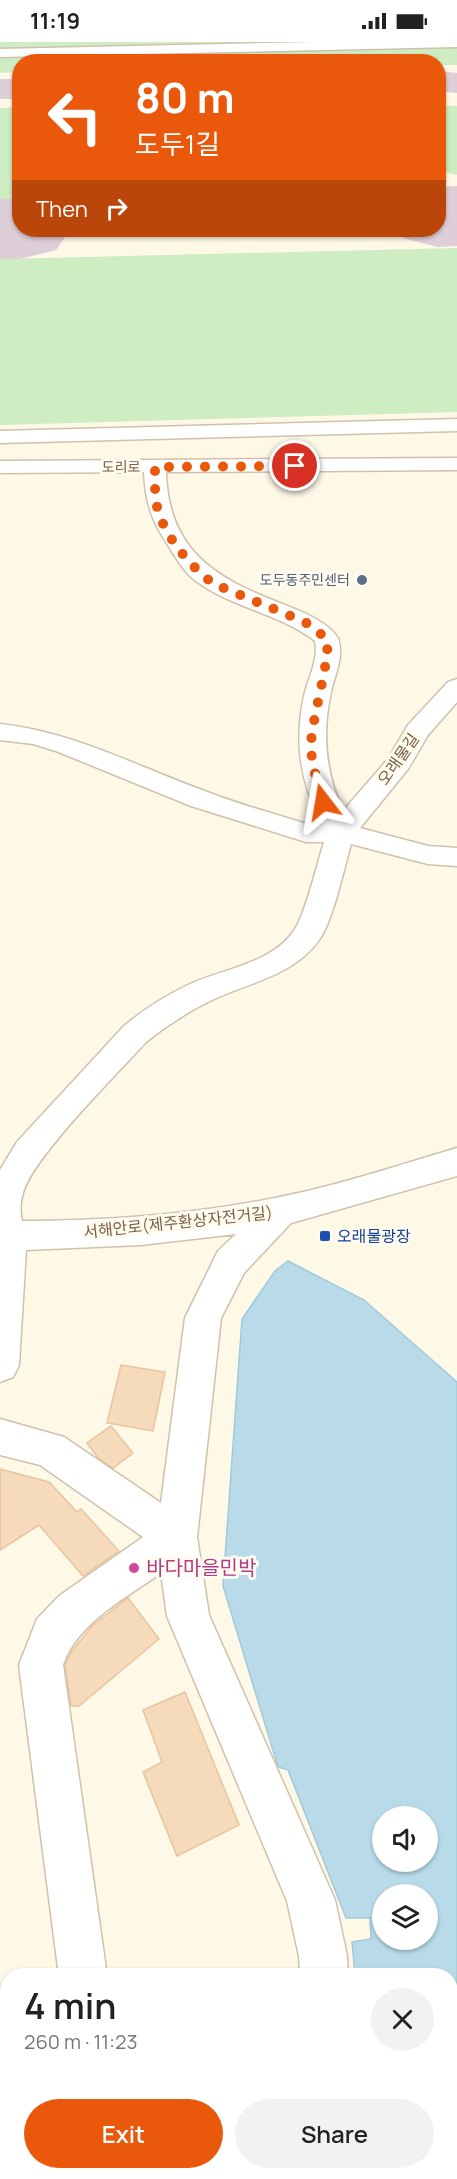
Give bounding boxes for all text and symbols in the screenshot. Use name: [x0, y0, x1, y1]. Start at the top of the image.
text: 11:19: [30, 6, 80, 36]
text: 80 m: [135, 68, 235, 126]
icon: left: [36, 78, 114, 156]
text: 도두1길: [135, 125, 220, 162]
icon: right: [100, 192, 133, 225]
text: Then: [36, 194, 88, 224]
pin: [269, 440, 320, 491]
icon: arrive: [278, 449, 311, 482]
street label: 도리로: [102, 457, 140, 476]
place label: 도두동주민센터: [260, 570, 350, 589]
marker: 도두동주민센터: [355, 573, 369, 587]
street label: 오래물길: [372, 729, 424, 789]
position arrow: [291, 770, 355, 834]
street label: 서해안로(제주환상자전거길): [82, 1201, 274, 1243]
place label: 오래물광장: [337, 1225, 411, 1247]
marker: 오래물광장: [318, 1229, 332, 1243]
place label: 바다마을민박: [146, 1554, 256, 1581]
marker: 바다마을민박: [127, 1561, 141, 1575]
map controls: [372, 1806, 438, 1950]
button: sound: [372, 1806, 438, 1872]
button: layers: [372, 1884, 438, 1950]
text: 4 min: [24, 1981, 116, 2030]
button: close: [371, 1988, 434, 2051]
text: 260 m · 11:23: [24, 2028, 138, 2055]
button: Exit: [24, 2099, 223, 2168]
button: Share: [235, 2099, 434, 2168]

